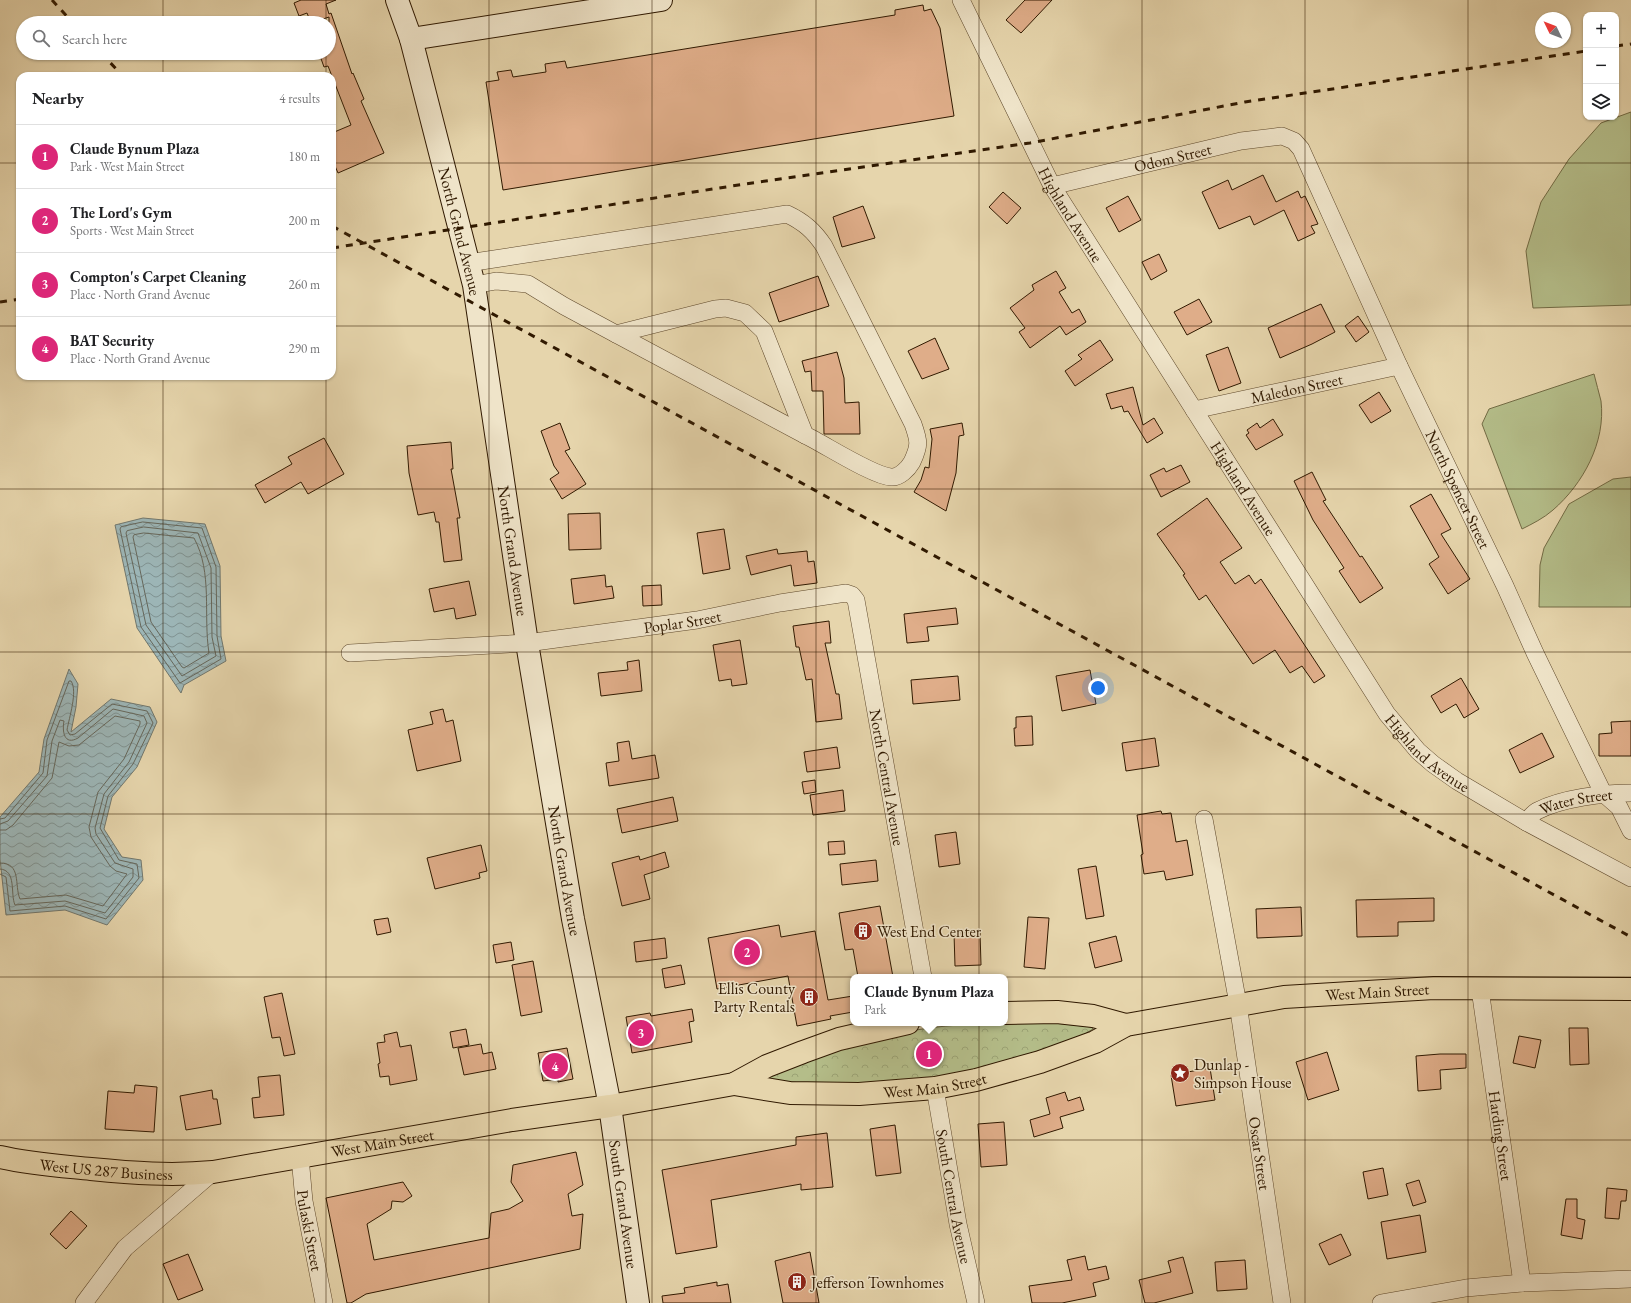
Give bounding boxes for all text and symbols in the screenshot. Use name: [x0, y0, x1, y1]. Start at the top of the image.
north arrow: [1535, 12, 1571, 48]
map controls: [1583, 12, 1619, 120]
button: +: [1583, 12, 1619, 48]
search box: [16, 16, 336, 60]
icon: search: [30, 27, 52, 49]
text: Search here: [62, 29, 127, 48]
button: −: [1583, 48, 1619, 84]
button: layers: [1583, 84, 1619, 120]
text: Nearby: [32, 87, 84, 109]
text: 4 results: [279, 90, 320, 107]
street label: Odom Street: [1132, 138, 1214, 177]
text: Claude Bynum Plaza: [70, 139, 199, 158]
text: 1: [42, 148, 48, 165]
text: 180 m: [289, 148, 320, 165]
text: Park · West Main Street: [70, 158, 184, 175]
street label: Highland Avenue: [1034, 163, 1108, 266]
street label: North Grand Avenue: [434, 165, 486, 297]
text: The Lord's Gym: [70, 203, 172, 222]
text: 2: [42, 212, 48, 229]
text: 200 m: [289, 212, 320, 229]
text: Sports · West Main Street: [70, 222, 194, 239]
text: Compton's Carpet Cleaning: [70, 267, 246, 286]
text: 3: [42, 276, 48, 293]
text: 260 m: [289, 276, 320, 293]
text: Place · North Grand Avenue: [70, 286, 210, 303]
text: BAT Security: [70, 331, 154, 350]
text: 4: [42, 340, 48, 357]
text: 290 m: [289, 340, 320, 357]
text: Place · North Grand Avenue: [70, 350, 210, 367]
street label: Maledon Street: [1249, 368, 1344, 408]
street label: North Spencer Street: [1421, 426, 1496, 552]
street label: Highland Avenue: [1206, 437, 1282, 539]
street label: North Grand Avenue: [493, 484, 533, 617]
street label: Poplar Street: [642, 605, 723, 638]
your location: [1088, 678, 1108, 698]
street label: North Central Avenue: [865, 707, 910, 847]
street label: Highland Avenue: [1381, 709, 1474, 797]
street label: Water Street: [1536, 783, 1613, 819]
street label: North Grand Avenue: [544, 804, 587, 937]
building icon: West End Center: [852, 920, 874, 942]
place label: West End Center: [877, 921, 982, 942]
pin: 2: [734, 937, 760, 967]
popup: [850, 974, 1008, 1026]
place label: Ellis County Party Rentals: [713, 978, 796, 1017]
street label: West Main Street: [1325, 978, 1430, 1005]
text: Claude Bynum Plaza: [864, 982, 994, 1001]
building icon: Ellis County Party Rentals: [798, 986, 820, 1008]
text: Park: [864, 1001, 886, 1018]
pin: 3: [628, 1018, 654, 1048]
pin: 1: [916, 1039, 942, 1069]
pin: 4: [542, 1051, 568, 1081]
place label: Dunlap - Simpson House: [1194, 1054, 1292, 1093]
place icon: Dunlap - Simpson House: [1169, 1062, 1191, 1084]
street label: West Main Street: [882, 1067, 989, 1103]
street label: Harding Street: [1484, 1089, 1518, 1182]
street label: Oscar Street: [1244, 1115, 1276, 1191]
street label: West Main Street: [329, 1123, 435, 1162]
street label: South Central Avenue: [932, 1128, 977, 1265]
street label: South Grand Avenue: [604, 1139, 643, 1270]
street label: West US 287 Business: [39, 1153, 173, 1184]
street label: Pulaski Street: [293, 1189, 328, 1273]
building icon: Jefferson Townhomes: [786, 1271, 808, 1293]
place label: Jefferson Townhomes: [809, 1272, 944, 1293]

